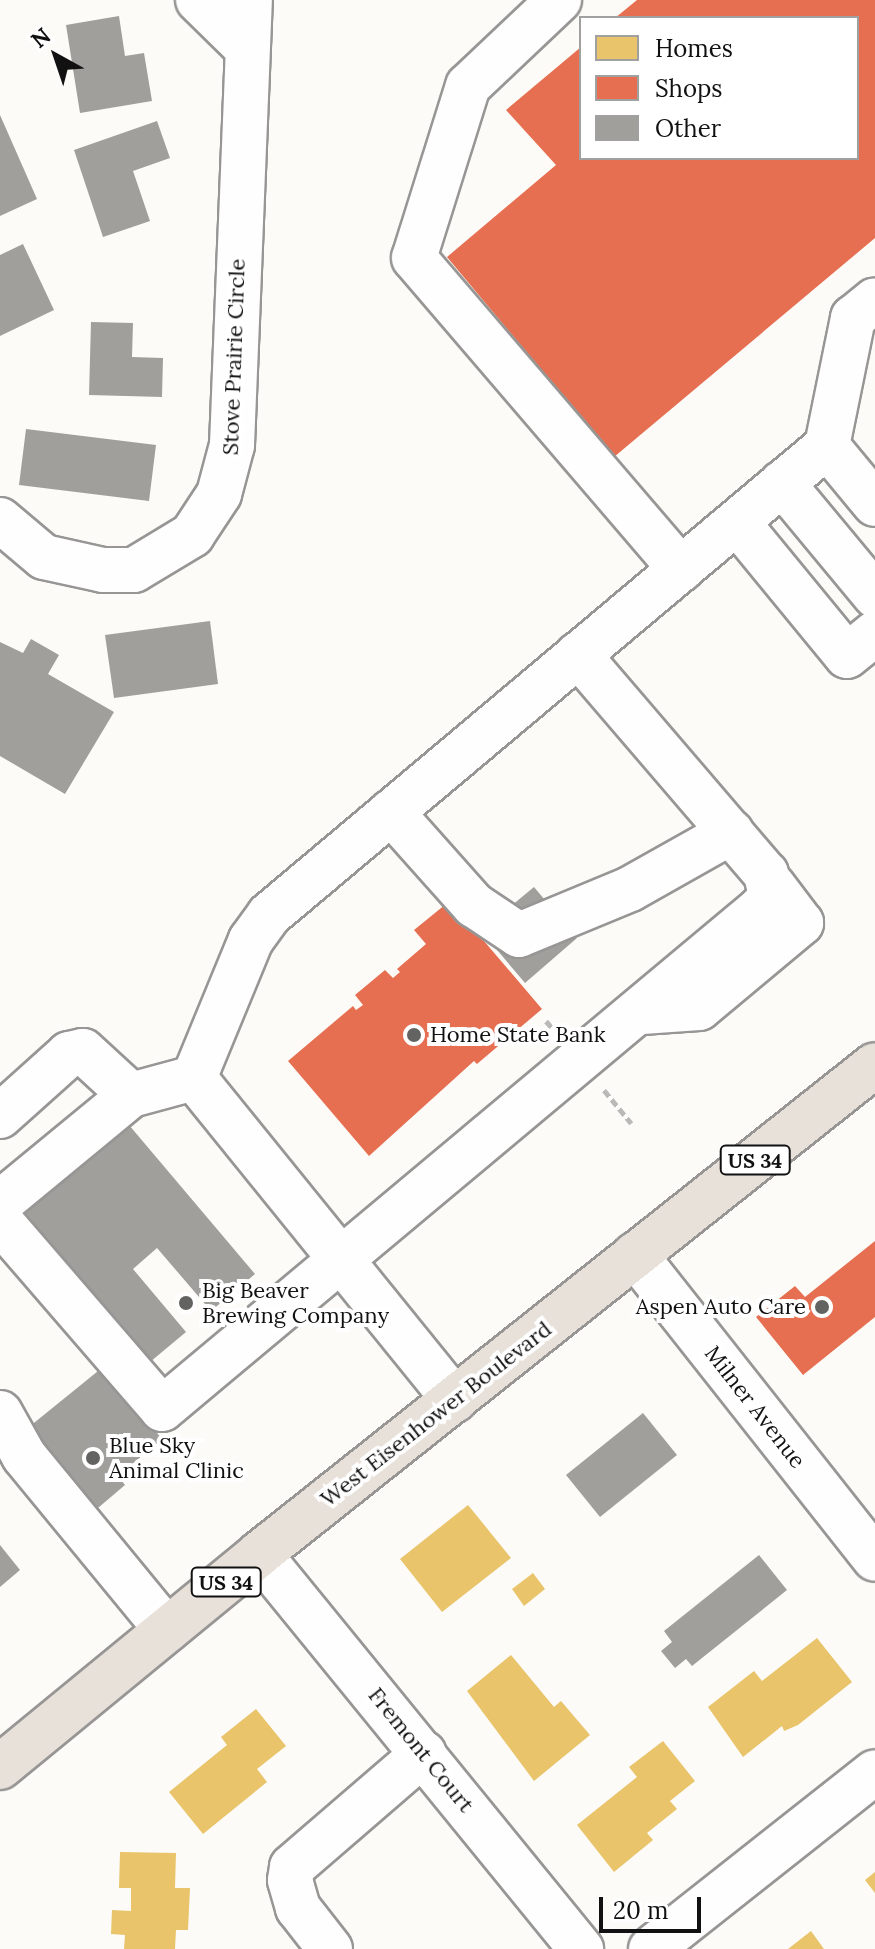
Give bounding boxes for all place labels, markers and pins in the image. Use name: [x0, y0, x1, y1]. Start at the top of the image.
place label: Home State Bank: [430, 1022, 605, 1048]
marker: Home State Bank: [405, 1026, 423, 1044]
place label: Big Beaver Brewing Company: [202, 1277, 389, 1328]
marker: Big Beaver Brewing Company: [177, 1294, 195, 1312]
place label: Aspen Auto Care: [636, 1294, 806, 1320]
marker: Aspen Auto Care: [813, 1298, 831, 1316]
place label: Blue Sky Animal Clinic: [109, 1432, 244, 1484]
marker: Blue Sky Animal Clinic: [84, 1449, 102, 1467]

